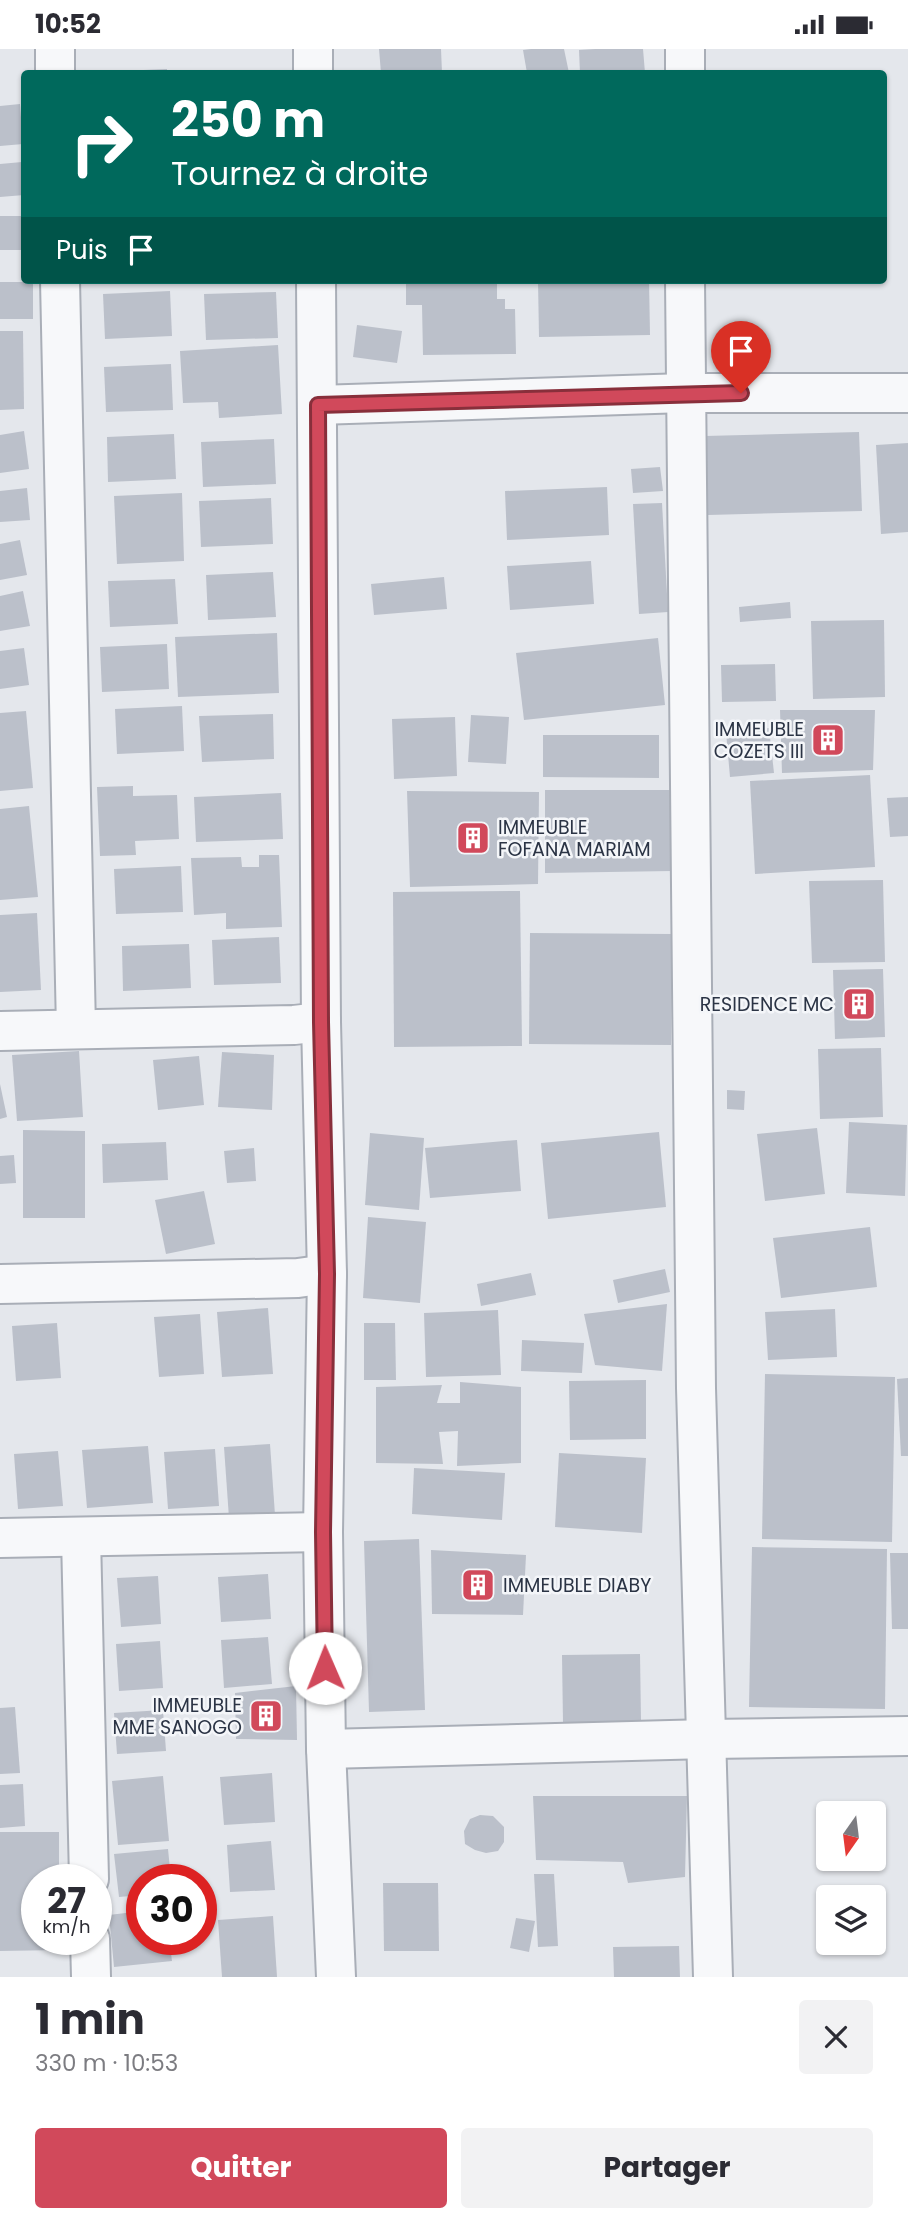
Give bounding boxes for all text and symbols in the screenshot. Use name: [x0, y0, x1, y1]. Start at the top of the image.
text: 10:52: [35, 6, 101, 42]
text: 250 m: [171, 86, 325, 154]
icon: right: [56, 98, 147, 189]
text: Tournez à droite: [171, 151, 428, 196]
icon: arrive: [122, 231, 160, 269]
text: Puis: [56, 232, 108, 268]
pin: [711, 321, 771, 393]
icon: arrive: [722, 332, 760, 370]
place label: IMMEUBLE COZETS III: [714, 716, 804, 765]
building icon: IMMEUBLE COZETS III: [809, 721, 847, 759]
place label: IMMEUBLE FOFANA MARIAM: [498, 814, 651, 863]
building icon: IMMEUBLE FOFANA MARIAM: [454, 819, 492, 857]
building icon: RESIDENCE MC: [840, 985, 878, 1023]
place label: RESIDENCE MC: [700, 991, 834, 1018]
building icon: IMMEUBLE DIABY: [459, 1566, 497, 1604]
place label: IMMEUBLE DIABY: [503, 1572, 651, 1599]
position arrow: [288, 1631, 362, 1705]
place label: IMMEUBLE MME SANOGO: [112, 1692, 242, 1741]
building icon: IMMEUBLE MME SANOGO: [247, 1697, 285, 1735]
north arrow: [816, 1801, 886, 1871]
map controls: [816, 1801, 886, 1955]
speed limit sign: 30: [126, 1864, 217, 1955]
text: 27: [47, 1876, 86, 1925]
button: layers: [816, 1885, 886, 1955]
text: km/h: [43, 1914, 90, 1939]
text: 1 min: [35, 1990, 145, 2049]
button: close: [799, 2000, 873, 2074]
text: 330 m · 10:53: [35, 2047, 178, 2079]
button: Quitter: [35, 2128, 447, 2208]
button: Partager: [461, 2128, 873, 2208]

